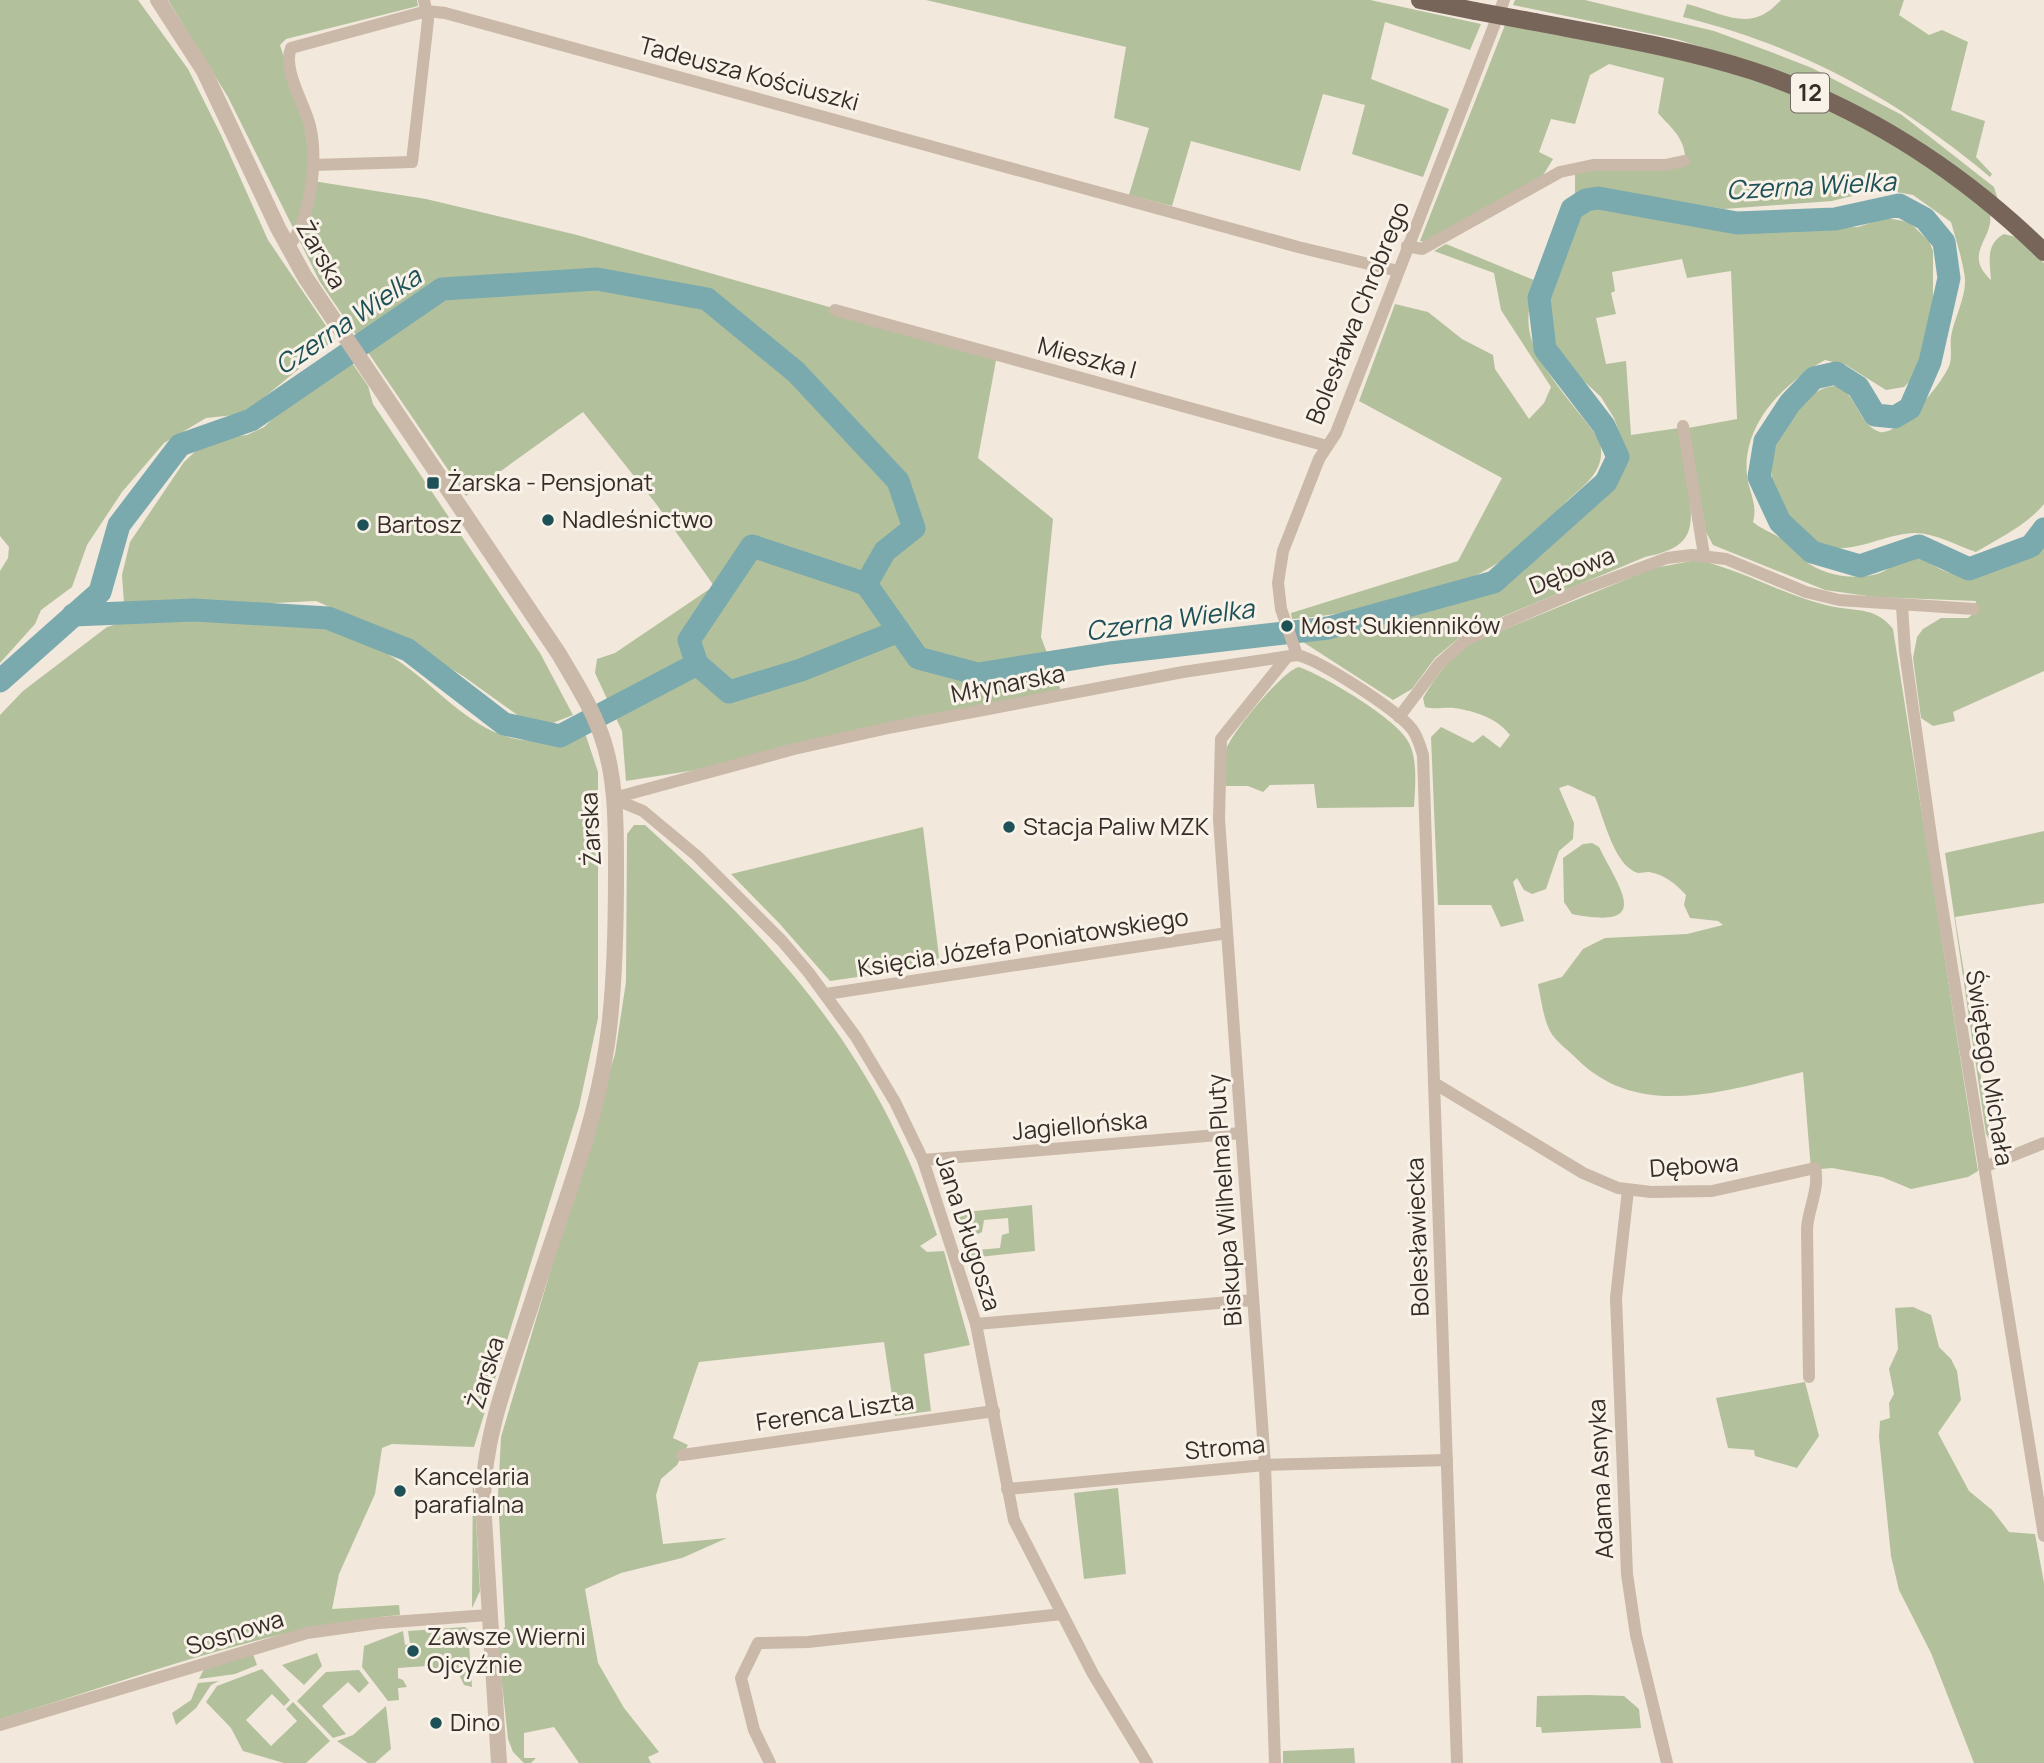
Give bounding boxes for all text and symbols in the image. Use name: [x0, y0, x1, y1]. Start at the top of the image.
street label: Tadeusza Kościuszki: [636, 27, 863, 118]
road number: 12: [1791, 74, 1829, 113]
water label: Czerna Wielka: [1725, 163, 1898, 207]
street label: Bolesława Chrobrego: [1297, 196, 1416, 429]
street label: Żarska: [289, 214, 355, 295]
water label: Czerna Wielka: [267, 257, 429, 382]
street label: Mieszka I: [1034, 328, 1140, 386]
place label: Żarska - Pensjonat: [447, 465, 653, 498]
marker: Żarska - Pensjonat: [425, 475, 441, 491]
place label: Nadleśnictwo: [562, 502, 713, 535]
place label: Bartosz: [377, 507, 462, 540]
marker: Nadleśnictwo: [540, 512, 556, 528]
marker: Bartosz: [355, 517, 371, 533]
street label: Dębowa: [1524, 538, 1619, 602]
water label: Czerna Wielka: [1083, 589, 1258, 649]
place label: Most Sukienników: [1301, 608, 1500, 641]
marker: Most Sukienników: [1279, 618, 1295, 634]
street label: Młynarska: [948, 655, 1068, 710]
street label: Żarska: [571, 791, 608, 867]
place label: Stacja Paliw MZK: [1023, 809, 1210, 842]
marker: Stacja Paliw MZK: [1001, 819, 1017, 835]
street label: Księcia Józefa Poniatowskiego: [855, 899, 1191, 984]
street label: Świętego Michała: [1959, 968, 2022, 1168]
street label: Biskupa Wilhelma Pluty: [1198, 1072, 1249, 1328]
street label: Jagiellońska: [1011, 1102, 1149, 1147]
street label: Dębowa: [1648, 1145, 1739, 1184]
street label: Jana Długosza: [929, 1150, 1010, 1315]
street label: Bolesławiecka: [1397, 1157, 1436, 1317]
street label: Żarska: [458, 1332, 511, 1413]
street label: Ferenca Liszta: [754, 1383, 916, 1438]
street label: Adama Asnyka: [1579, 1398, 1620, 1560]
street label: Stroma: [1183, 1427, 1267, 1466]
place label: Kancelaria parafialna: [414, 1459, 529, 1520]
marker: Kancelaria parafialna: [392, 1483, 408, 1499]
street label: Sosnowa: [182, 1601, 287, 1662]
place label: Zawsze Wierni Ojcyźnie: [427, 1619, 586, 1680]
marker: Zawsze Wierni Ojcyźnie: [405, 1643, 421, 1659]
place label: Dino: [450, 1705, 500, 1738]
marker: Dino: [428, 1715, 444, 1731]

